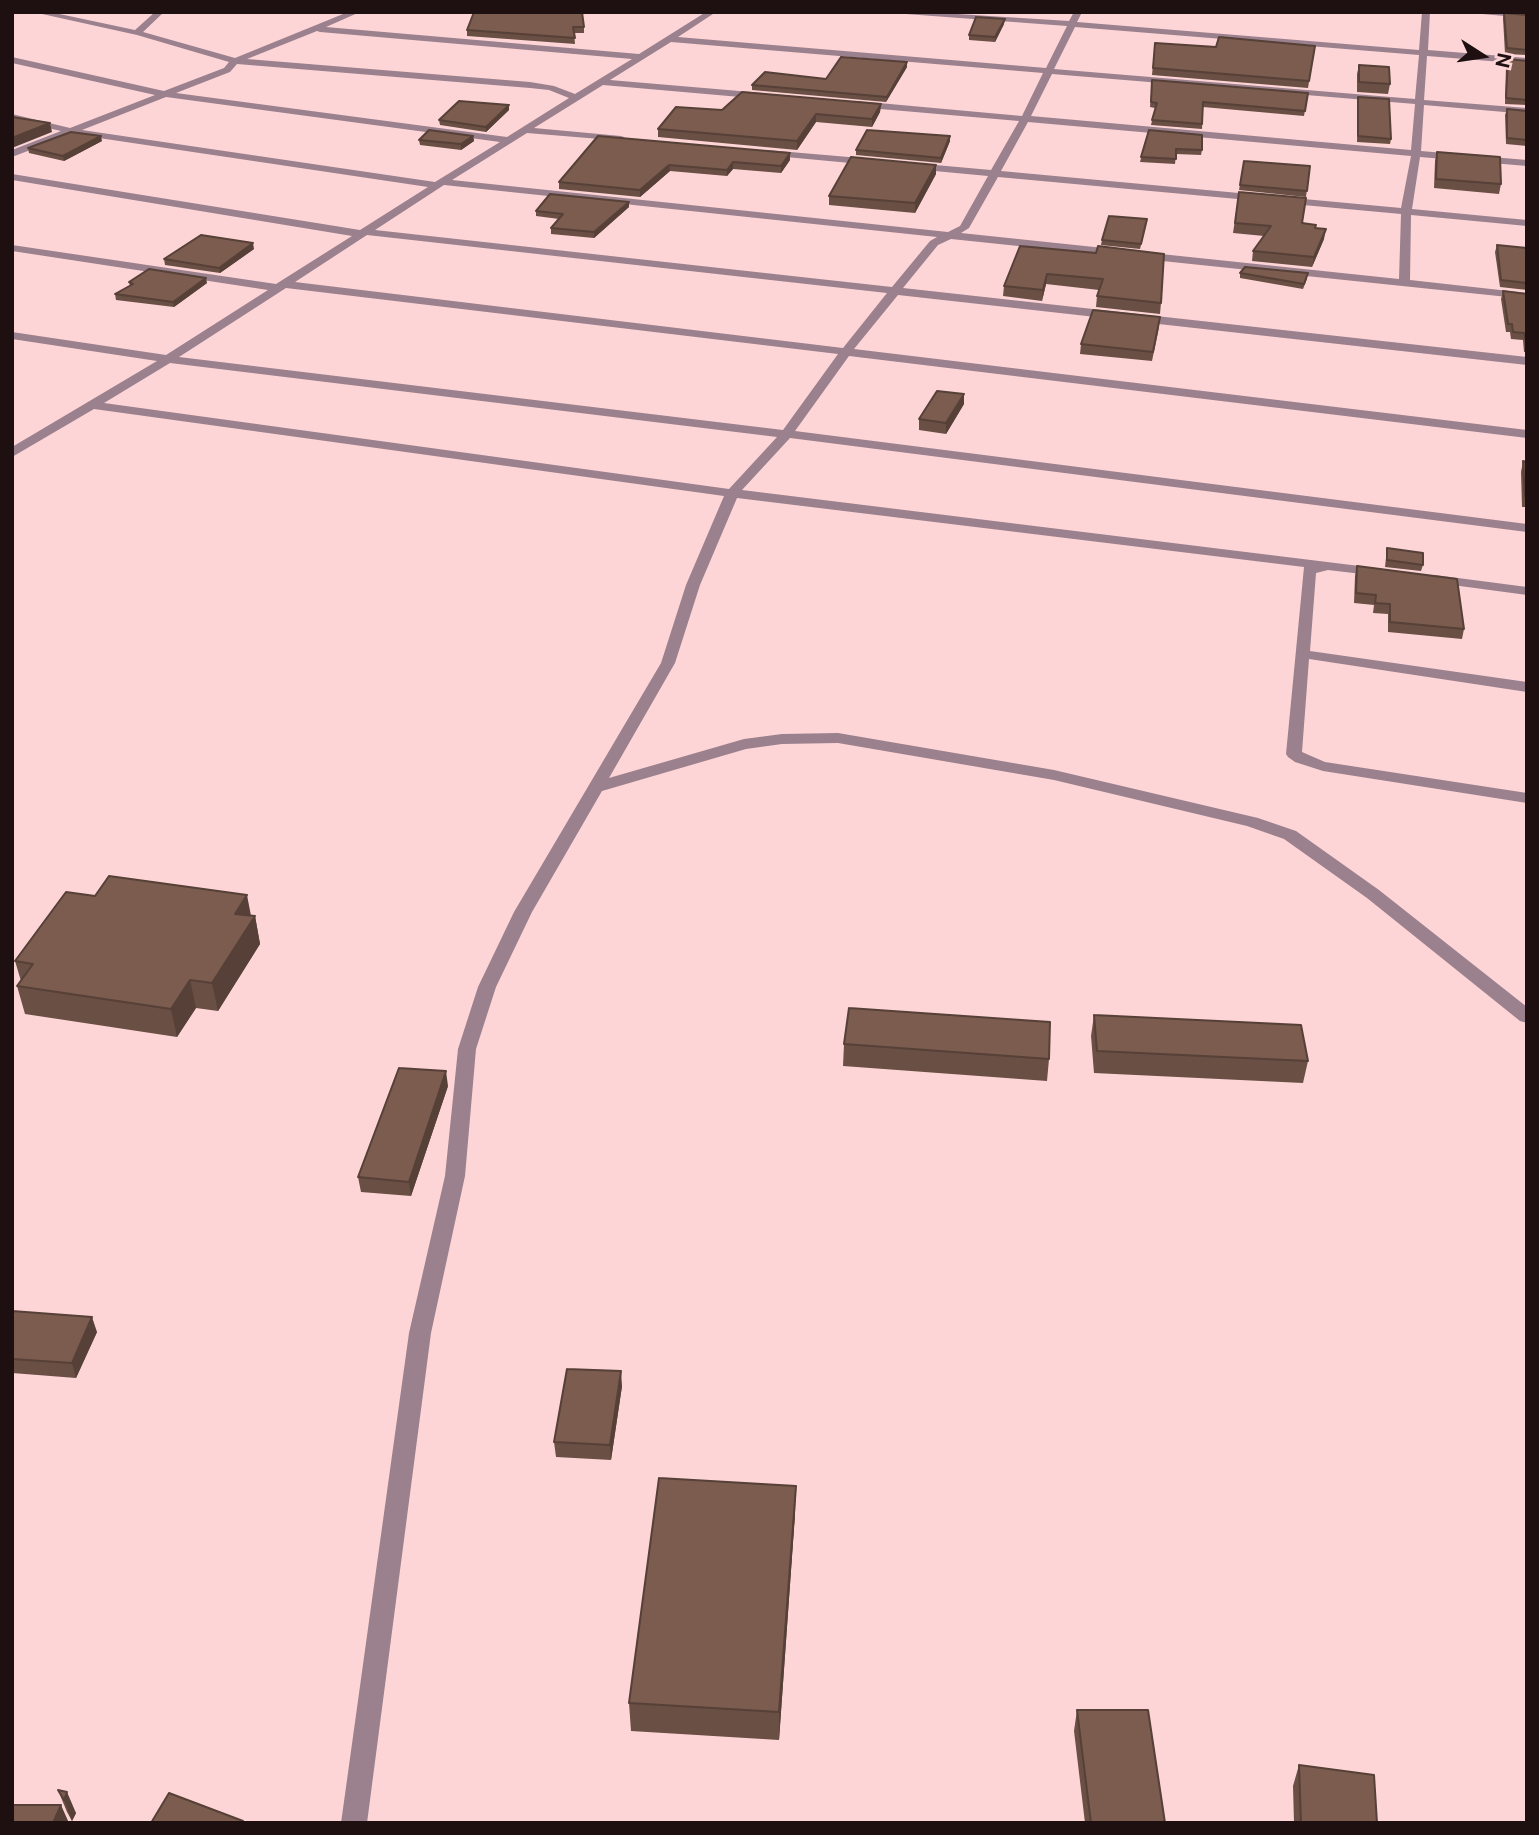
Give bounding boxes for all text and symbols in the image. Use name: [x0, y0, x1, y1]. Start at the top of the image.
north arrow: [1448, 21, 1518, 91]
text: N: [1491, 51, 1516, 70]

